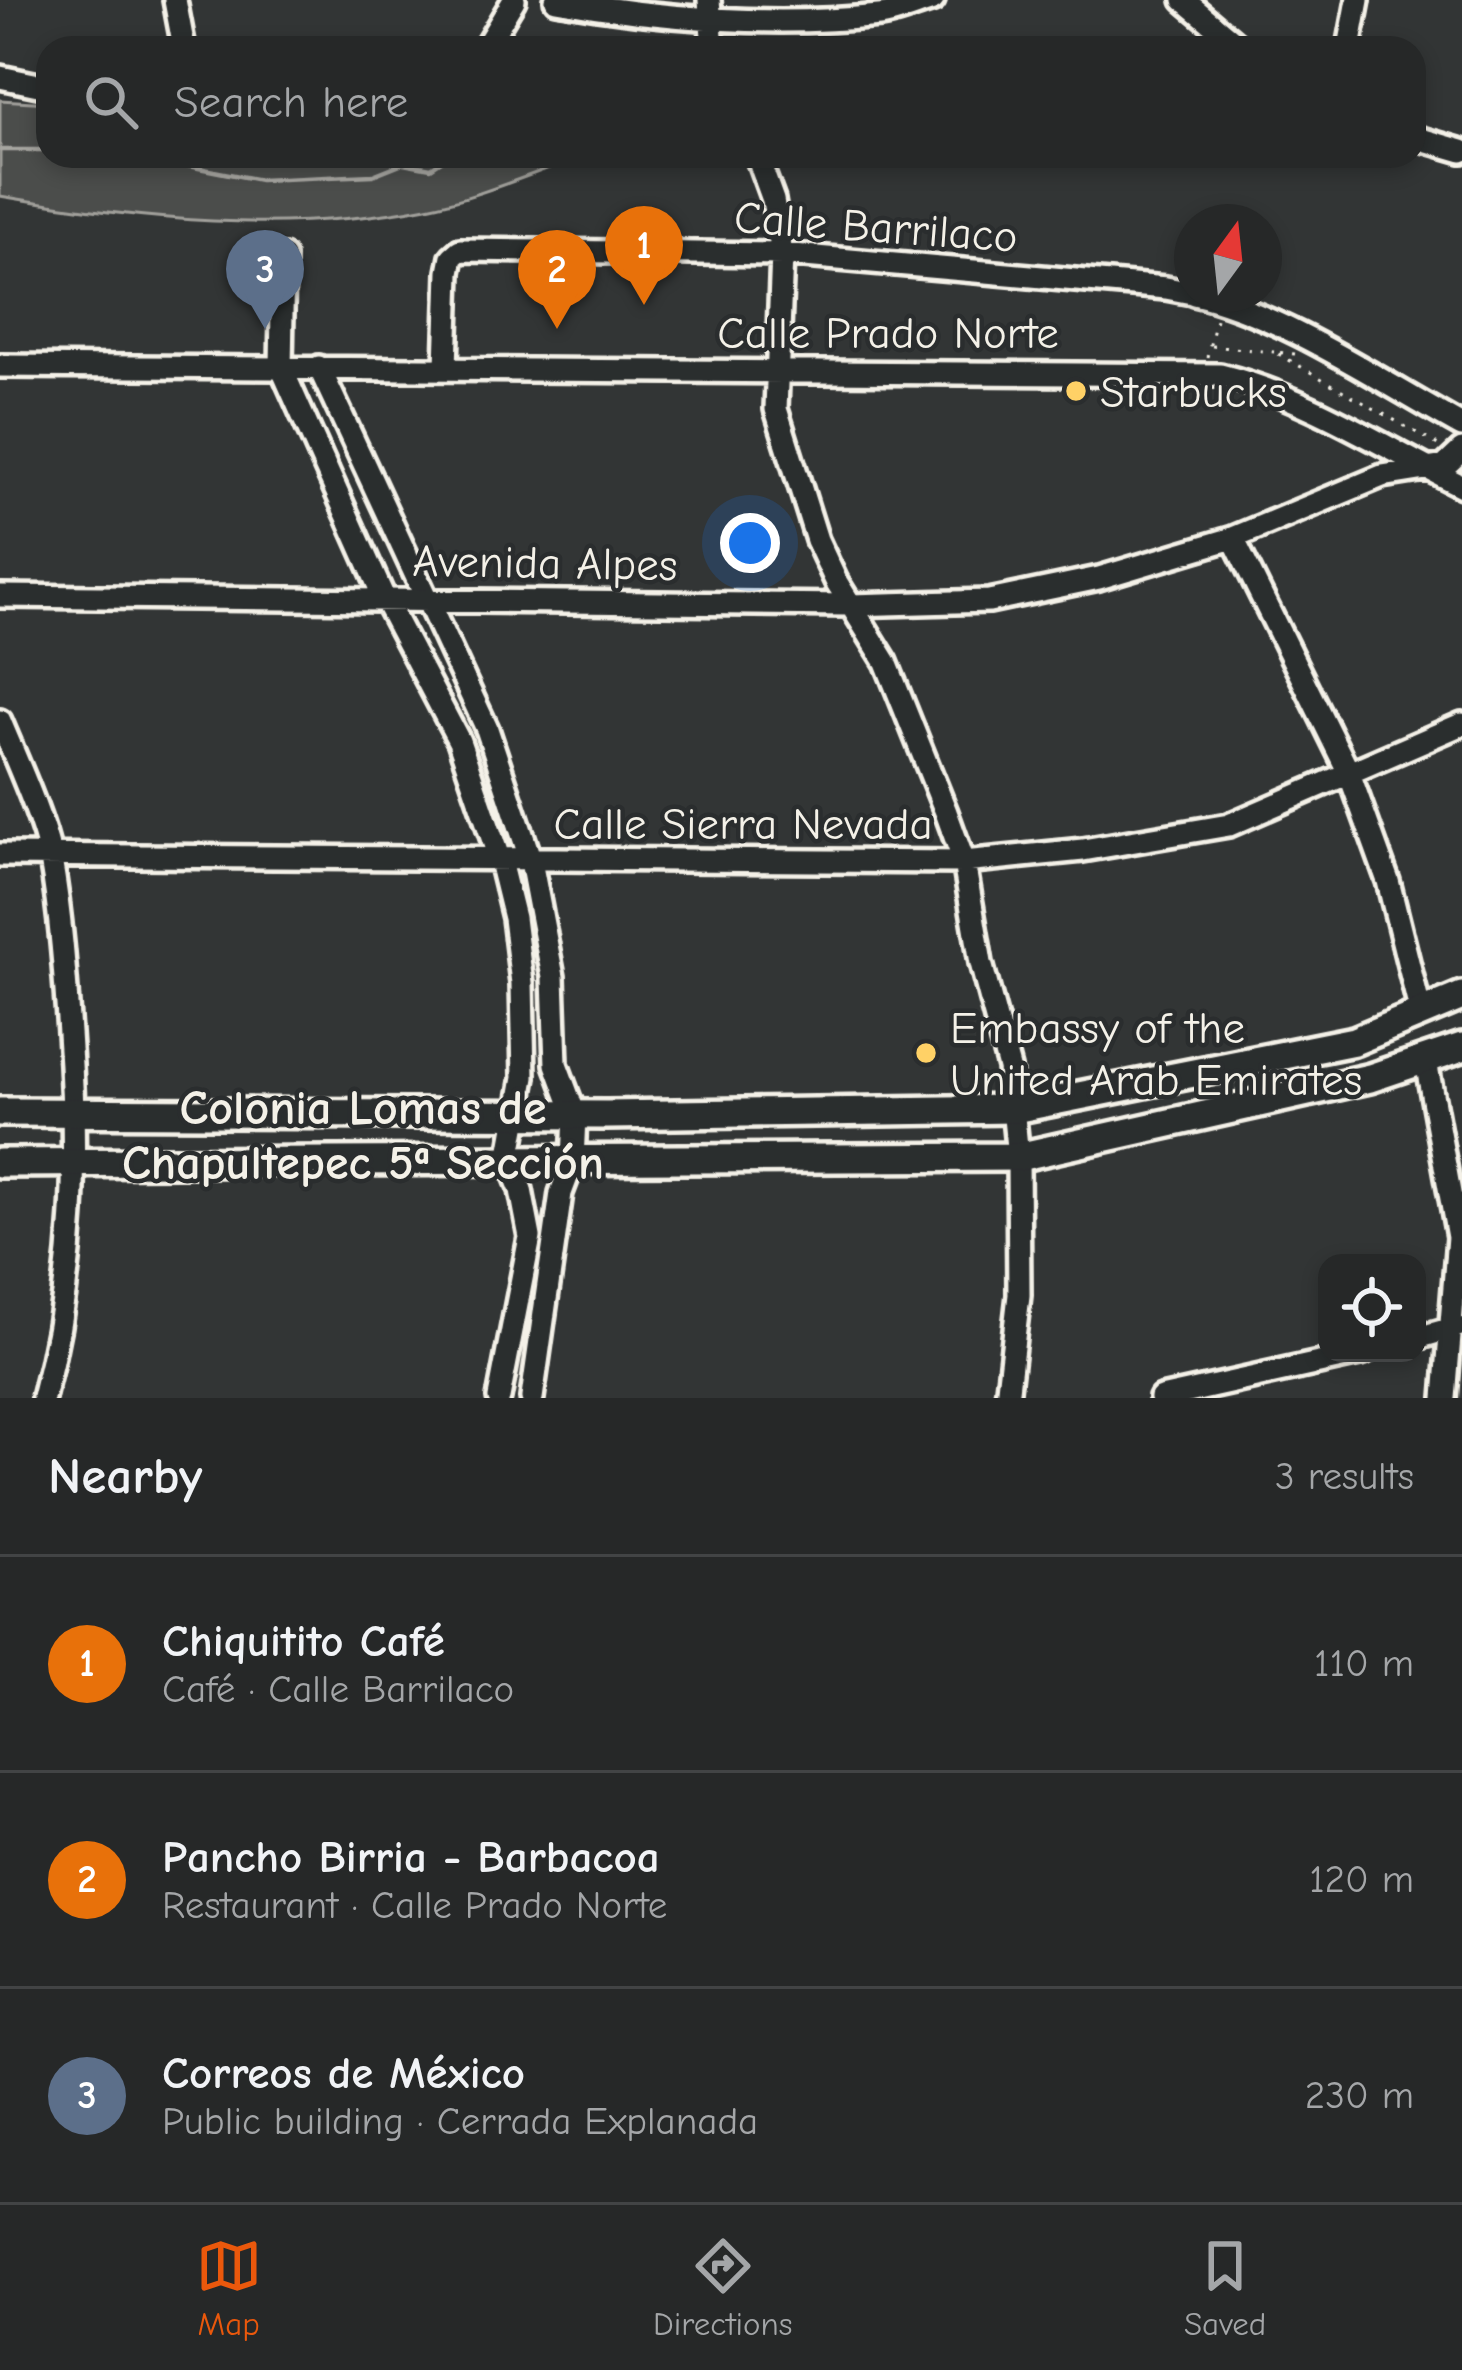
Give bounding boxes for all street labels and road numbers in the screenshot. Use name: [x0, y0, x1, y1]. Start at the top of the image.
street label: Calle Barrilaco: [733, 191, 1019, 263]
street label: Calle Prado Norte: [717, 307, 1059, 359]
street label: Avenida Alpes: [412, 535, 678, 591]
street label: Calle Sierra Nevada: [553, 798, 933, 850]

